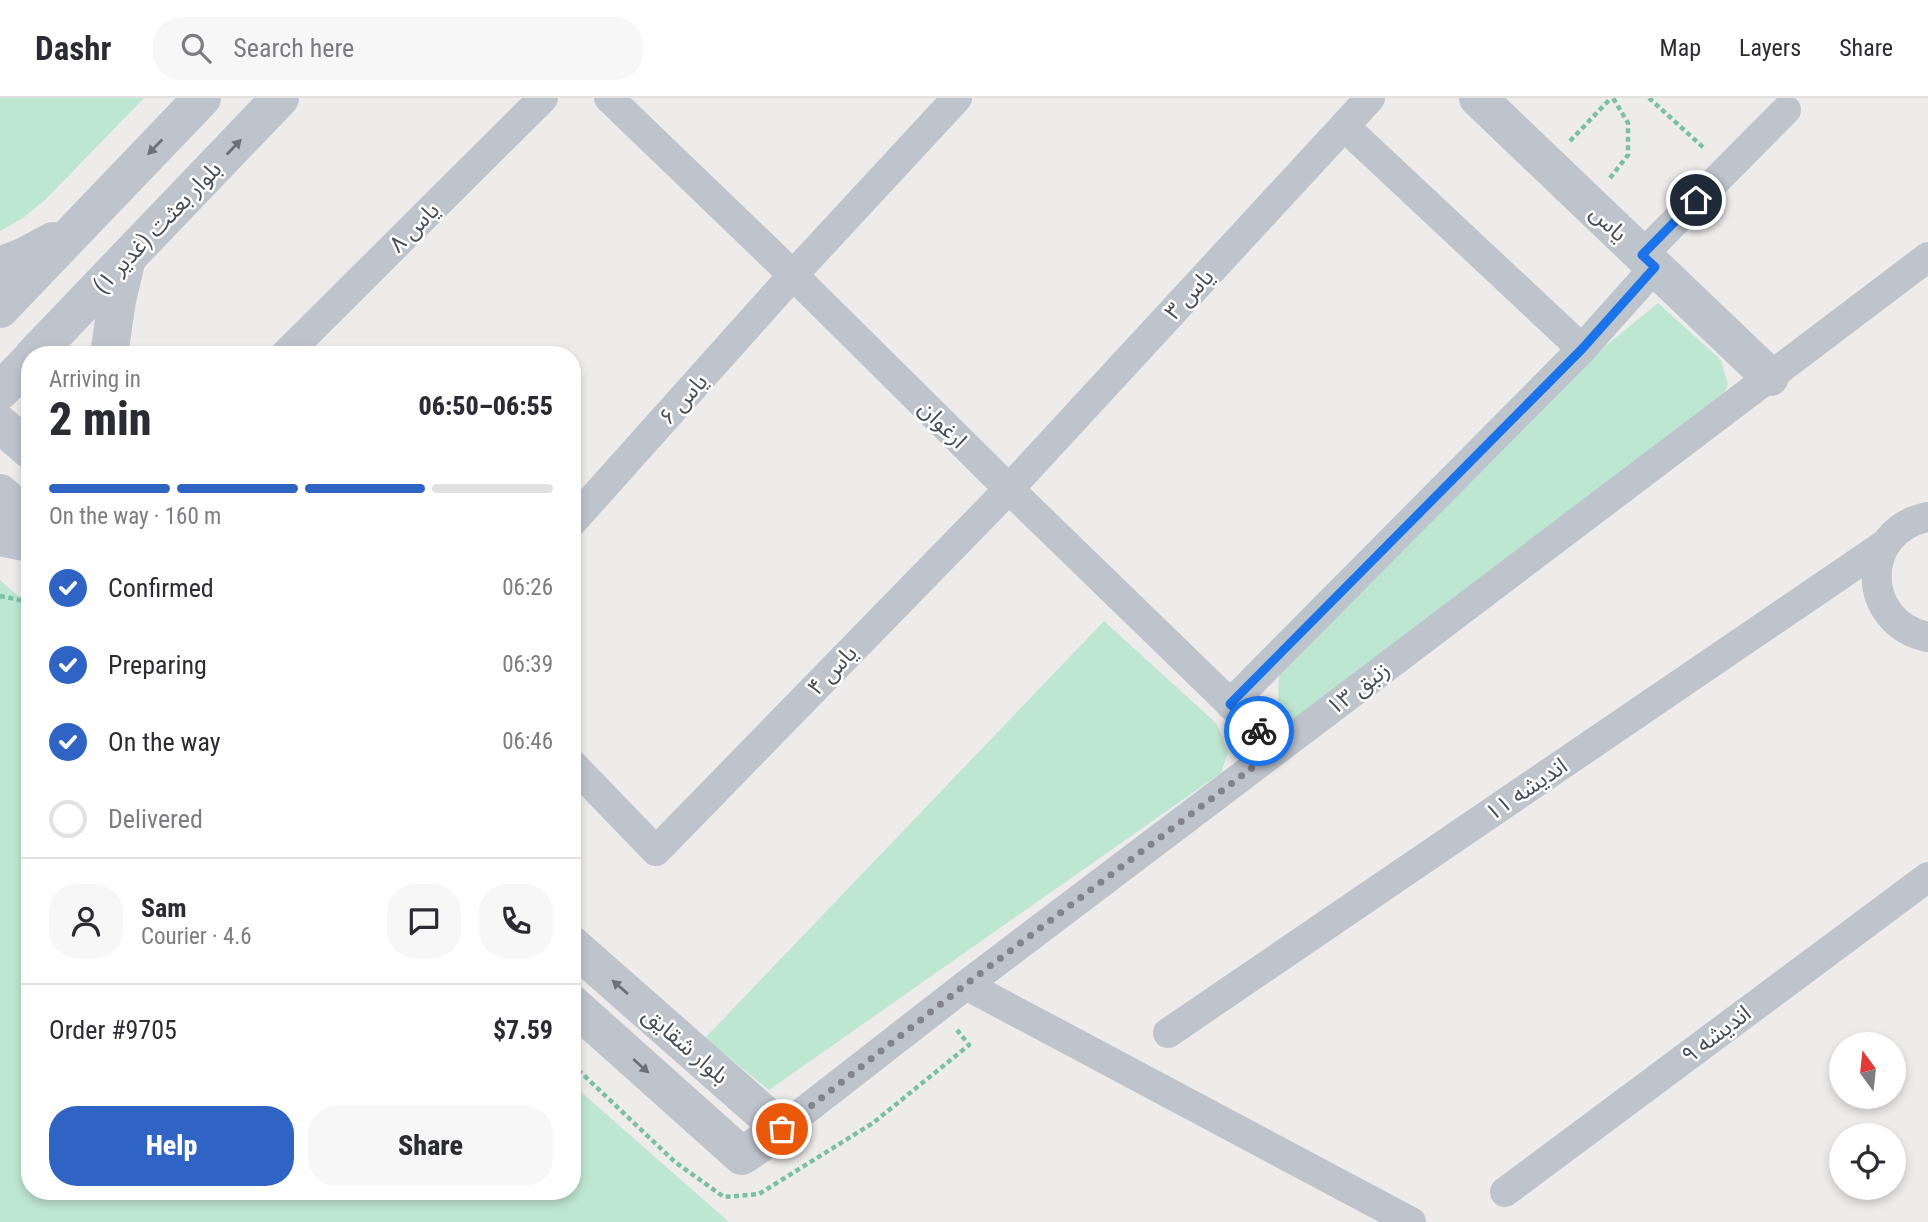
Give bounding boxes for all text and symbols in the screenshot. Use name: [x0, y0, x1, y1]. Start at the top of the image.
search box: [153, 17, 643, 80]
text: Dashr: [35, 29, 111, 68]
icon: search: [177, 29, 215, 67]
text: Search here: [233, 33, 354, 63]
text: Map: [1660, 34, 1701, 62]
text: Layers: [1739, 34, 1801, 62]
text: Share: [1839, 34, 1893, 62]
one-way arrow: [147, 138, 163, 155]
one-way arrow: [225, 138, 242, 155]
street label: بلوار بعثت (غدیر ۱): [88, 156, 227, 299]
pin: [1666, 170, 1726, 230]
icon: home: [1677, 181, 1715, 219]
street label: یاس ۸: [384, 197, 445, 258]
street label: یاس: [1584, 199, 1633, 247]
street label: یاس ۳: [1159, 263, 1220, 325]
text: Arriving in: [49, 366, 141, 393]
street label: یاس ۶: [653, 368, 713, 431]
text: 06:50–06:55: [419, 391, 553, 421]
text: 2 min: [49, 392, 152, 446]
street label: ارغوان: [913, 395, 972, 454]
text: On the way · 160 m: [49, 503, 221, 530]
icon: check: [49, 569, 87, 607]
text: Confirmed: [108, 573, 214, 603]
text: 06:26: [502, 574, 553, 601]
street label: یاس ۴: [802, 639, 863, 701]
icon: check: [49, 646, 87, 684]
text: Preparing: [108, 650, 207, 680]
text: 06:39: [502, 651, 553, 678]
street label: زنبق ۱۳: [1321, 656, 1395, 721]
courier: [1224, 696, 1294, 766]
icon: bike: [1240, 712, 1278, 750]
icon: check: [49, 723, 87, 761]
text: On the way: [108, 727, 221, 757]
text: 06:46: [502, 728, 553, 755]
street label: اندیشه ۱۱: [1480, 752, 1572, 827]
text: Delivered: [108, 804, 203, 834]
button: person: [49, 884, 123, 958]
button: chat: [387, 884, 461, 958]
button: phone: [479, 884, 553, 958]
text: Sam: [141, 893, 187, 923]
text: Courier · 4.6: [141, 923, 252, 950]
one-way arrow: [611, 979, 629, 995]
street label: اندیشه ۹: [1676, 1000, 1756, 1069]
street label: بلوار شقایق: [637, 1001, 734, 1090]
text: Order #9705: [49, 1015, 177, 1045]
text: $7.59: [493, 1015, 553, 1045]
north arrow: [1829, 1032, 1906, 1110]
map controls: [1829, 1032, 1906, 1200]
one-way arrow: [632, 1058, 650, 1074]
pin: [752, 1099, 812, 1159]
button: Help: [49, 1106, 294, 1186]
button: Share: [308, 1106, 553, 1186]
icon: bag: [763, 1110, 801, 1148]
button: locate: [1829, 1123, 1906, 1200]

